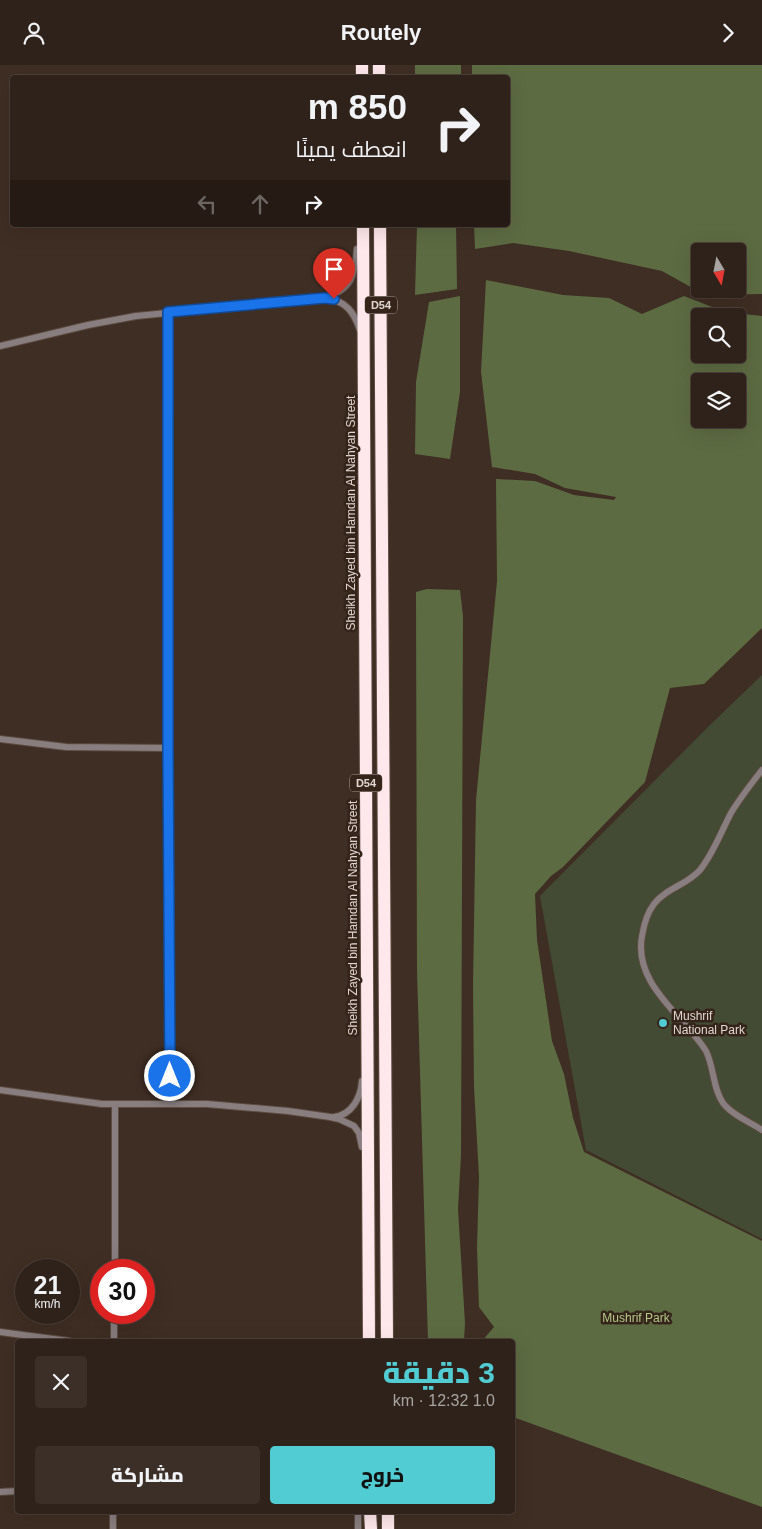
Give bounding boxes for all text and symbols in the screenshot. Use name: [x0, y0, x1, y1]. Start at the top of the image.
icon: person: [20, 19, 48, 47]
icon: forward: [714, 19, 742, 47]
text: Routely: [341, 20, 421, 45]
text: 850 m: [308, 87, 407, 126]
icon: right: [425, 95, 490, 160]
text: انعطف يمينًا: [295, 137, 407, 162]
icon: left: [193, 190, 221, 218]
icon: ahead: [246, 190, 274, 218]
icon: right: [299, 190, 327, 218]
north arrow: [691, 243, 746, 297]
map controls: [691, 243, 746, 428]
pin: [313, 248, 355, 299]
icon: arrive: [320, 255, 348, 283]
road number: D54: [365, 297, 397, 313]
button: search: [691, 308, 746, 363]
button: layers: [691, 373, 746, 428]
street label: Sheikh Zayed bin Hamdan Al Nahyan Street: [344, 395, 358, 630]
road number: D54: [350, 775, 382, 791]
street label: Sheikh Zayed bin Hamdan Al Nahyan Street: [346, 800, 360, 1035]
place label: Mushrif National Park: [673, 1009, 746, 1037]
marker: Mushrif National Park: [657, 1017, 669, 1029]
position arrow: [143, 1049, 195, 1101]
speed limit sign: 30: [90, 1259, 155, 1324]
text: 21: [34, 1271, 61, 1299]
text: km/h: [34, 1297, 61, 1311]
park label: Mushrif Park: [602, 1311, 671, 1325]
button: close: [35, 1356, 87, 1408]
text: 3 دقيقة: [383, 1356, 495, 1389]
text: 1.0 km · 12:32: [393, 1392, 495, 1409]
button: مشاركة: [35, 1446, 260, 1504]
button: خروج: [270, 1446, 495, 1504]

